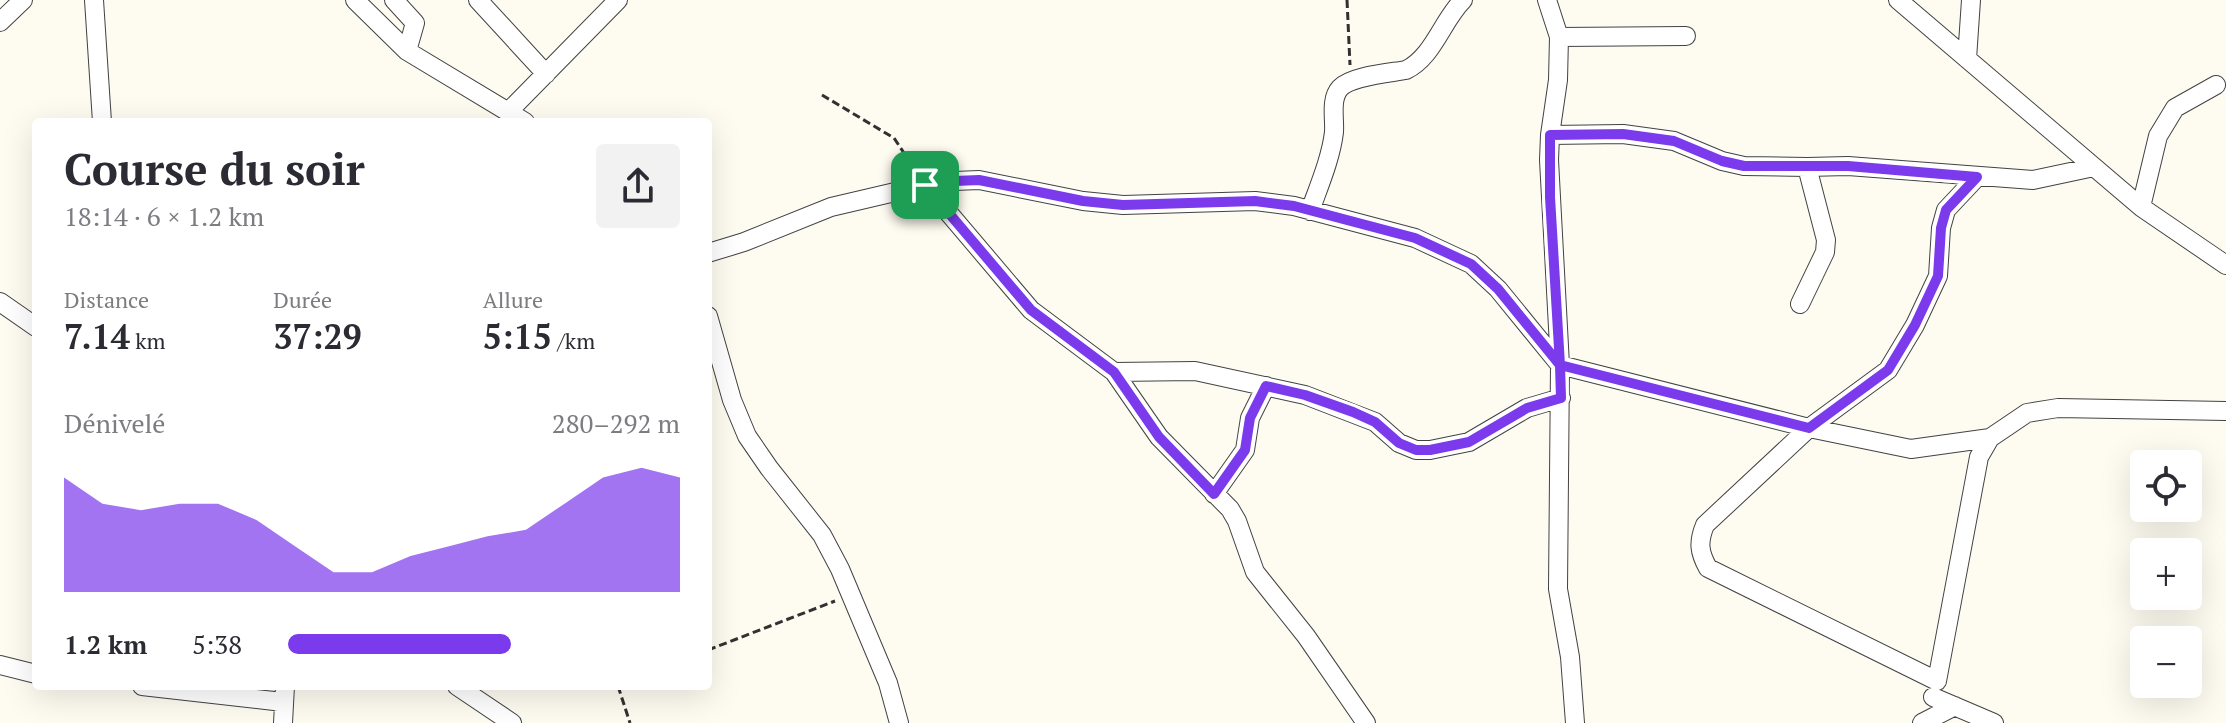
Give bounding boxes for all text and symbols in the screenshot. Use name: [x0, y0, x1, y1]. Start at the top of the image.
text: Course du soir: [64, 139, 365, 198]
button: share: [596, 144, 680, 228]
pin: [891, 151, 959, 219]
icon: arrive: [903, 163, 947, 207]
text: 18:14 · 6 × 1.2 km: [64, 199, 264, 233]
text: Distance: [64, 285, 149, 314]
text: Durée: [273, 285, 332, 314]
text: Allure: [483, 285, 543, 314]
text: 7.14: [64, 314, 130, 359]
text: 37:29: [273, 314, 362, 359]
text: 5:15: [483, 314, 552, 359]
text: km: [130, 326, 166, 355]
text: /km: [552, 326, 595, 355]
text: Dénivelé: [64, 406, 165, 440]
text: 280–292 m: [552, 406, 680, 440]
map controls: [2130, 450, 2202, 698]
button: locate: [2130, 450, 2202, 522]
button: +: [2130, 538, 2202, 610]
button: −: [2130, 626, 2202, 698]
text: 1.2 km: [64, 627, 147, 661]
text: 5:38: [192, 627, 242, 661]

